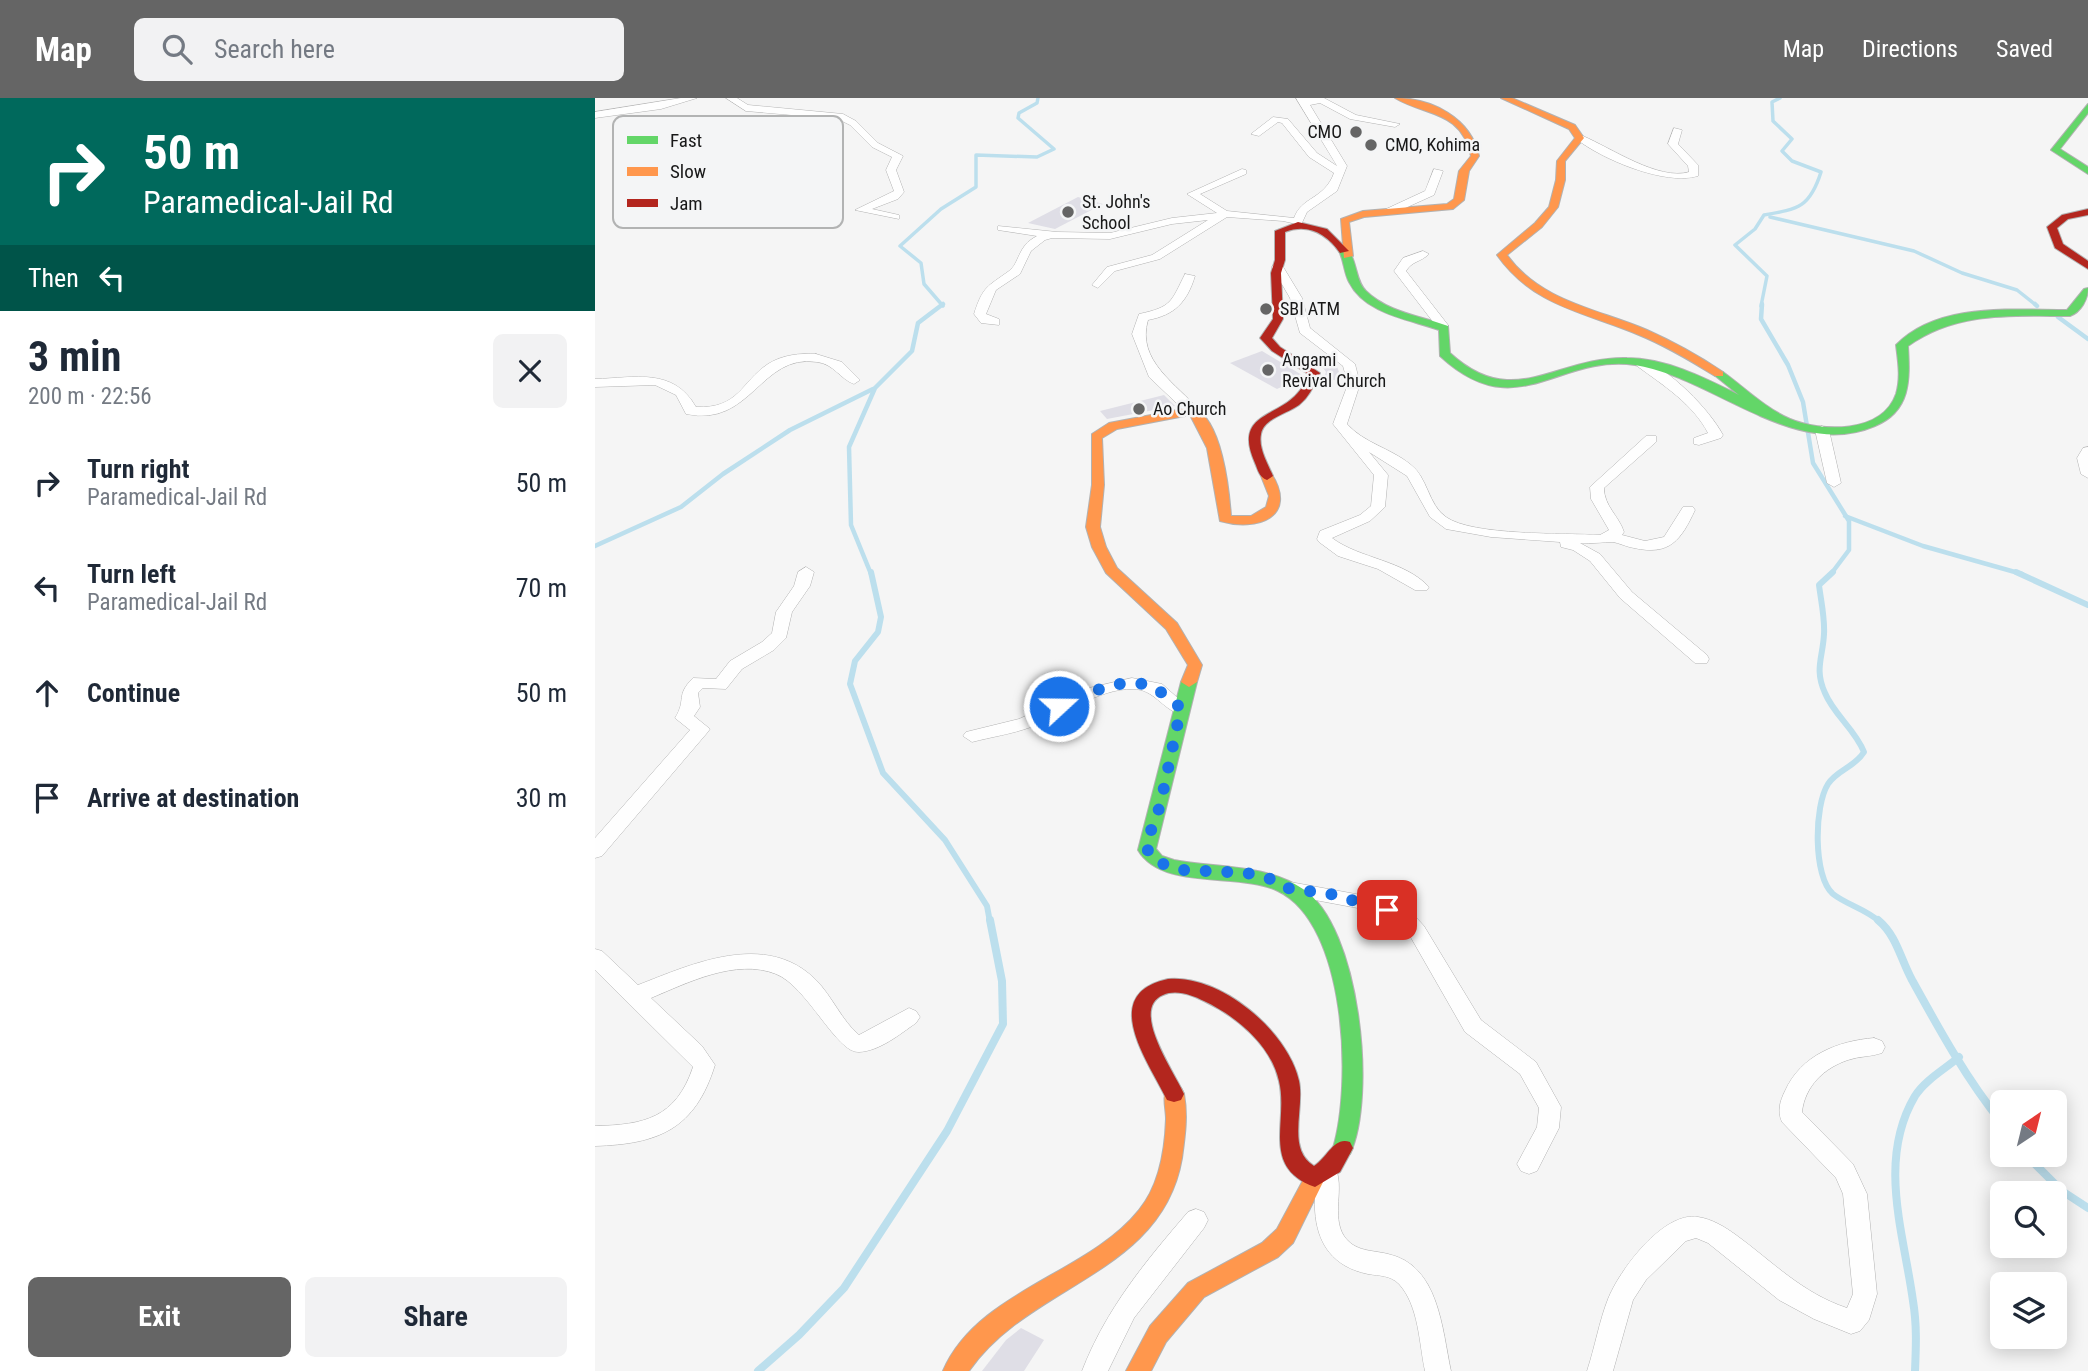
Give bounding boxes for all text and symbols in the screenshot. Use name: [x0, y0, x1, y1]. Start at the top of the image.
search box: [134, 18, 624, 81]
text: Map: [35, 30, 92, 69]
icon: search: [158, 30, 196, 68]
text: Search here: [214, 34, 335, 64]
text: Map: [1783, 35, 1824, 63]
text: Directions: [1862, 35, 1958, 63]
text: Saved: [1996, 35, 2053, 63]
legend: [613, 116, 843, 228]
place label: CMO: [1307, 121, 1342, 142]
text: 50 m: [143, 124, 240, 181]
marker: CMO: [1348, 124, 1364, 140]
icon: right: [28, 126, 119, 217]
text: Fast: [670, 129, 702, 152]
place label: CMO, Kohima: [1385, 134, 1480, 155]
marker: CMO, Kohima: [1363, 137, 1379, 153]
text: Slow: [670, 160, 706, 183]
text: Paramedical-Jail Rd: [143, 183, 394, 221]
place label: St. John's School: [1082, 191, 1150, 233]
text: Jam: [670, 192, 703, 215]
marker: St. John's School: [1060, 204, 1076, 220]
icon: left: [93, 259, 131, 297]
text: Then: [28, 263, 79, 293]
place label: SBI ATM: [1280, 298, 1340, 319]
marker: SBI ATM: [1258, 301, 1274, 317]
text: 3 min: [28, 332, 121, 381]
button: close: [493, 334, 567, 408]
place label: Angami Revival Church: [1282, 349, 1386, 391]
marker: Angami Revival Church: [1260, 362, 1276, 378]
text: 200 m · 22:56: [28, 383, 152, 410]
place label: Ao Church: [1153, 398, 1226, 419]
marker: Ao Church: [1131, 401, 1147, 417]
text: Turn right: [87, 454, 189, 484]
icon: right: [28, 464, 66, 502]
text: 50 m: [516, 468, 567, 498]
text: Paramedical-Jail Rd: [87, 484, 267, 511]
text: Turn left: [87, 559, 176, 589]
icon: left: [28, 569, 66, 607]
text: 70 m: [516, 573, 567, 603]
text: Paramedical-Jail Rd: [87, 589, 267, 616]
position arrow: [1022, 669, 1096, 743]
icon: ahead: [28, 674, 66, 712]
text: Continue: [87, 678, 180, 708]
text: 50 m: [516, 678, 567, 708]
icon: arrive: [28, 779, 66, 817]
text: Arrive at destination: [87, 783, 299, 813]
text: 30 m: [516, 783, 567, 813]
pin: [1357, 880, 1417, 940]
icon: arrive: [1368, 891, 1406, 929]
north arrow: [1990, 1090, 2067, 1167]
map controls: [1990, 1090, 2067, 1349]
button: search: [1990, 1181, 2067, 1258]
button: layers: [1990, 1272, 2067, 1349]
button: Exit: [28, 1277, 291, 1357]
button: Share: [305, 1277, 567, 1357]

